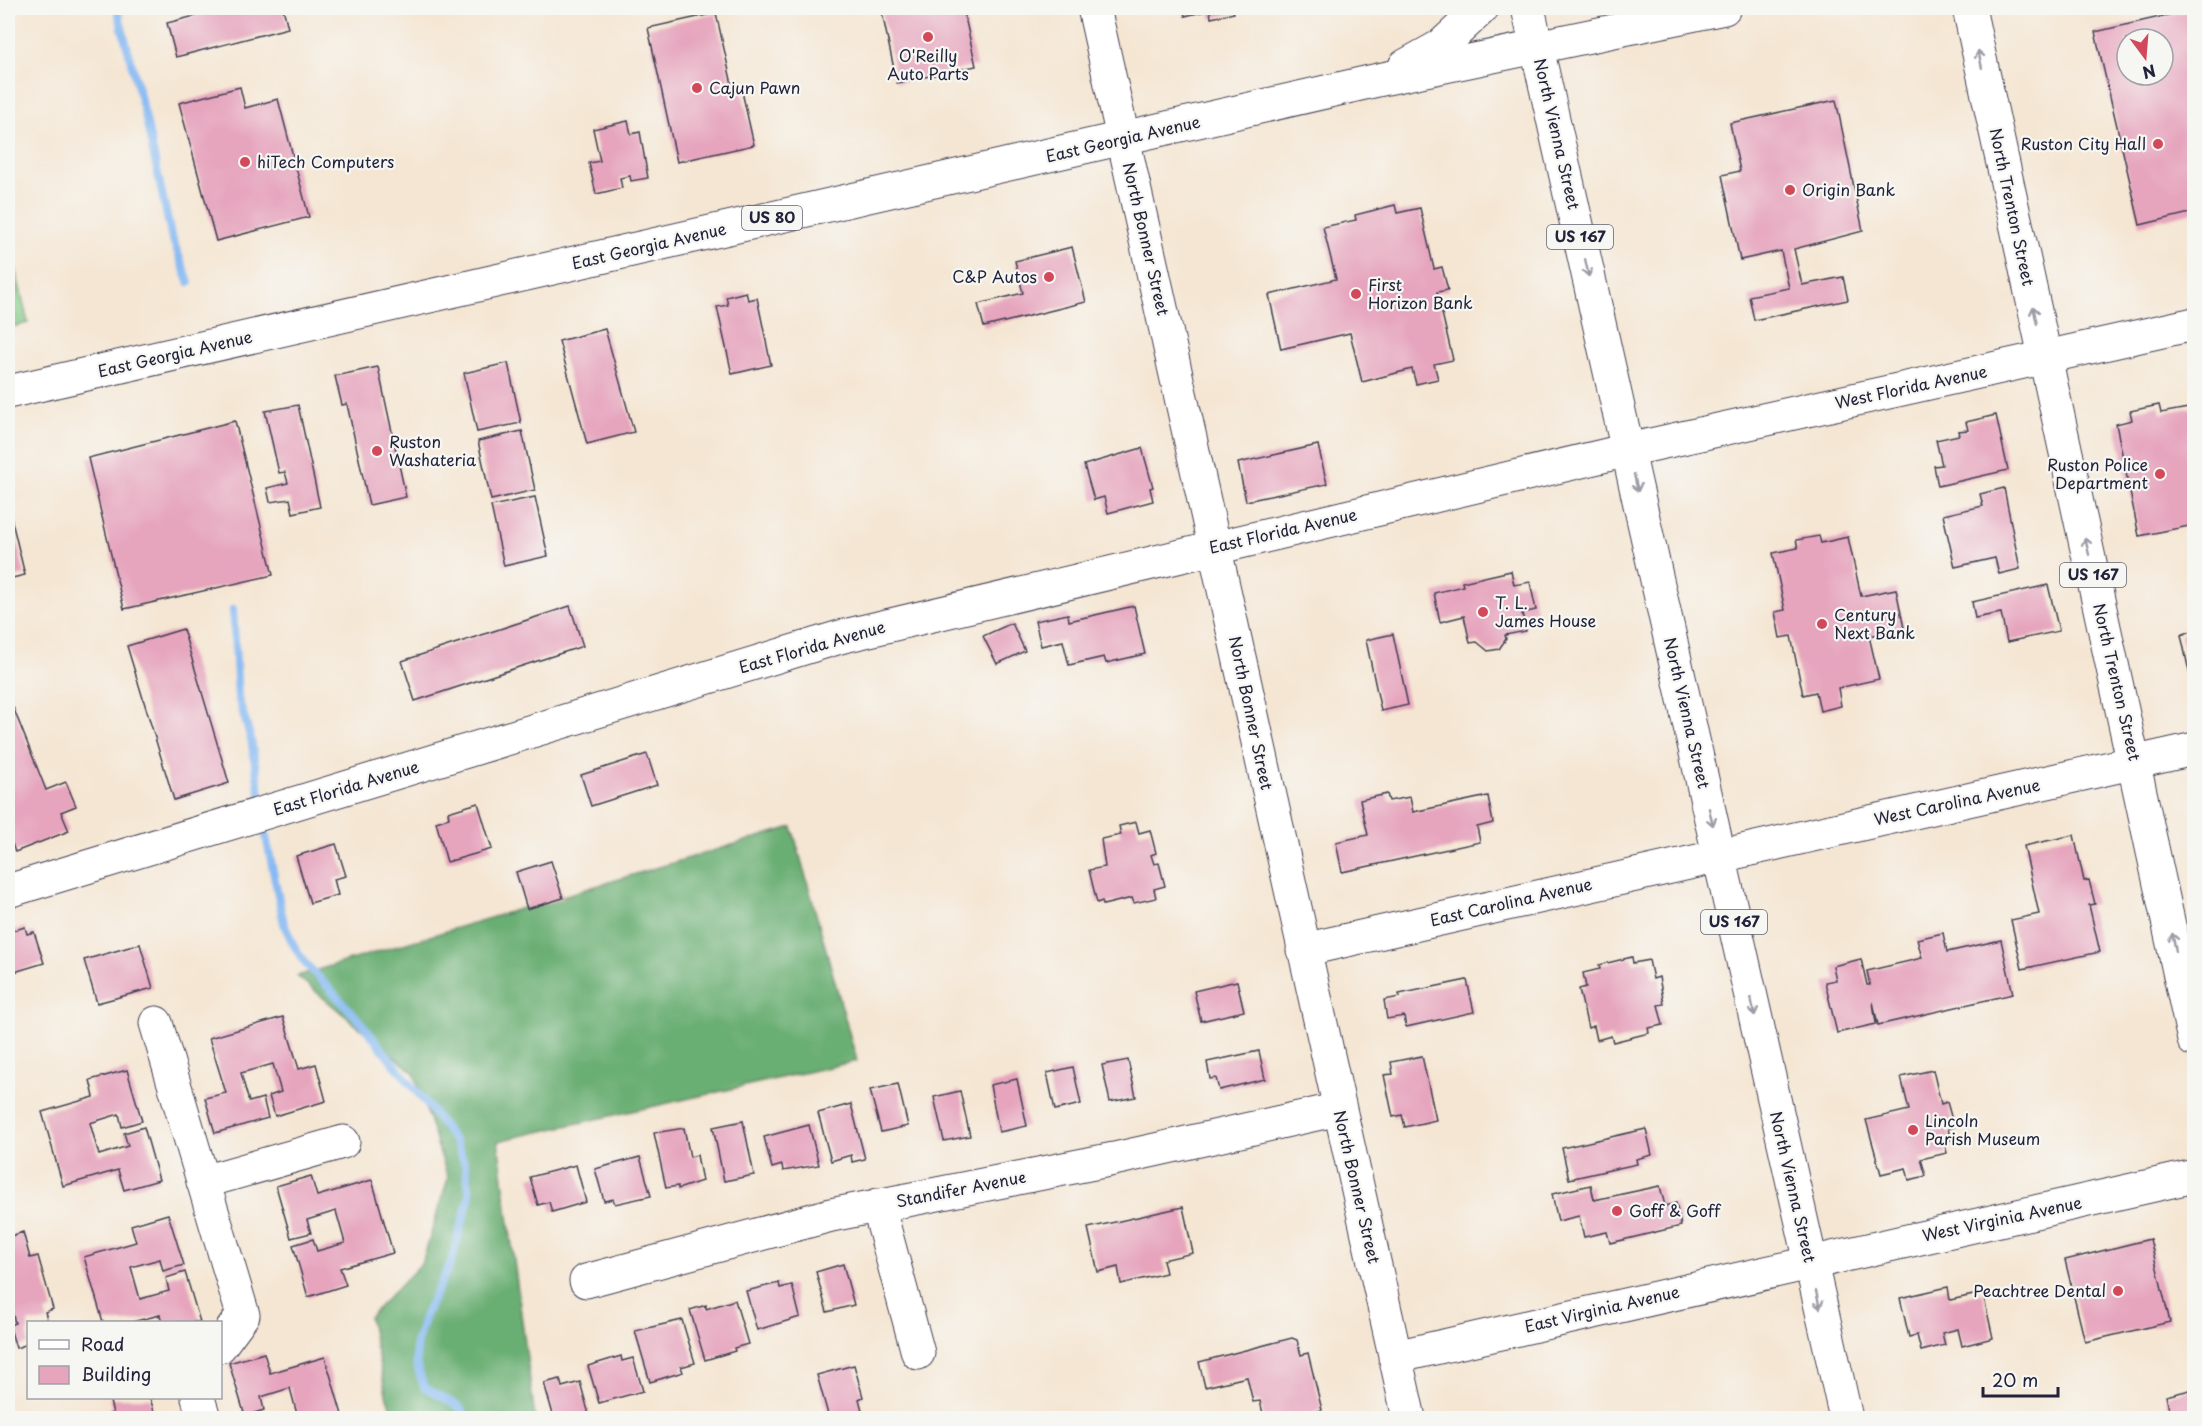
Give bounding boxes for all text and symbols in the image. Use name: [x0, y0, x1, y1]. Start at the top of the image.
north arrow: [2115, 27, 2175, 87]
marker: O'Reilly Auto Parts: [921, 30, 935, 44]
place label: O'Reilly Auto Parts: [887, 43, 969, 85]
one-way arrow: [1974, 49, 1985, 69]
street label: North Vienna Street: [1529, 56, 1587, 212]
text: N: [2140, 59, 2159, 86]
place label: Cajun Pawn: [709, 75, 800, 99]
marker: Cajun Pawn: [690, 81, 704, 95]
street label: East Georgia Avenue: [1043, 109, 1203, 167]
street label: North Trenton Street: [1985, 126, 2042, 288]
place label: Ruston City Hall: [2021, 131, 2146, 155]
marker: Ruston City Hall: [2151, 137, 2165, 151]
place label: hiTech Computers: [257, 149, 394, 173]
marker: hiTech Computers: [238, 155, 252, 169]
street label: North Bonner Street: [1118, 160, 1176, 318]
place label: Origin Bank: [1802, 177, 1895, 201]
marker: Origin Bank: [1783, 183, 1797, 197]
road number: US 80: [742, 206, 802, 230]
street label: East Georgia Avenue: [569, 216, 729, 274]
road number: US 167: [1547, 225, 1613, 249]
one-way arrow: [1582, 259, 1594, 278]
place label: C&P Autos: [952, 264, 1037, 288]
marker: C&P Autos: [1042, 270, 1056, 284]
place label: First Horizon Bank: [1368, 272, 1473, 314]
marker: First Horizon Bank: [1349, 287, 1363, 301]
one-way arrow: [2029, 306, 2041, 325]
street label: East Georgia Avenue: [95, 324, 255, 382]
street label: West Florida Avenue: [1833, 358, 1989, 414]
place label: Ruston Washateria: [389, 429, 476, 471]
marker: Ruston Washateria: [370, 444, 384, 458]
place label: Ruston Police Department: [2047, 452, 2148, 494]
marker: Ruston Police Department: [2153, 467, 2167, 481]
one-way arrow: [1631, 473, 1642, 492]
street label: East Florida Avenue: [1206, 501, 1359, 559]
one-way arrow: [2081, 537, 2092, 556]
road number: US 167: [2060, 563, 2126, 587]
place label: T. L. James House: [1495, 590, 1597, 632]
street label: North Trenton Street: [2088, 601, 2148, 763]
place label: Century Next Bank: [1834, 602, 1915, 644]
marker: T. L. James House: [1476, 605, 1490, 619]
street label: East Florida Avenue: [736, 614, 888, 678]
marker: Century Next Bank: [1815, 617, 1829, 631]
street label: North Bonner Street: [1224, 634, 1280, 792]
street label: North Vienna Street: [1659, 635, 1717, 791]
street label: East Florida Avenue: [270, 753, 422, 821]
street label: West Carolina Avenue: [1872, 772, 2042, 830]
one-way arrow: [1705, 807, 1717, 826]
street label: East Carolina Avenue: [1427, 871, 1594, 931]
road number: US 167: [1701, 910, 1767, 934]
one-way arrow: [2167, 932, 2179, 951]
one-way arrow: [1748, 997, 1759, 1017]
street label: North Bonner Street: [1329, 1108, 1387, 1266]
place label: Lincoln Parish Museum: [1925, 1108, 2040, 1150]
street label: North Vienna Street: [1765, 1109, 1823, 1265]
marker: Lincoln Parish Museum: [1906, 1123, 1920, 1137]
street label: Standifer Avenue: [894, 1164, 1028, 1212]
street label: West Virginia Avenue: [1920, 1189, 2084, 1247]
place label: Goff & Goff: [1629, 1198, 1722, 1222]
marker: Goff & Goff: [1610, 1204, 1624, 1218]
street label: East Virginia Avenue: [1522, 1278, 1682, 1338]
place label: Peachtree Dental: [1973, 1278, 2106, 1302]
marker: Peachtree Dental: [2111, 1284, 2125, 1298]
one-way arrow: [1813, 1290, 1825, 1309]
legend: [27, 1321, 222, 1399]
text: Road: [81, 1330, 125, 1357]
text: Building: [81, 1360, 151, 1387]
scale bar: [1983, 1360, 2058, 1398]
text: 20 m: [1992, 1366, 2038, 1393]

